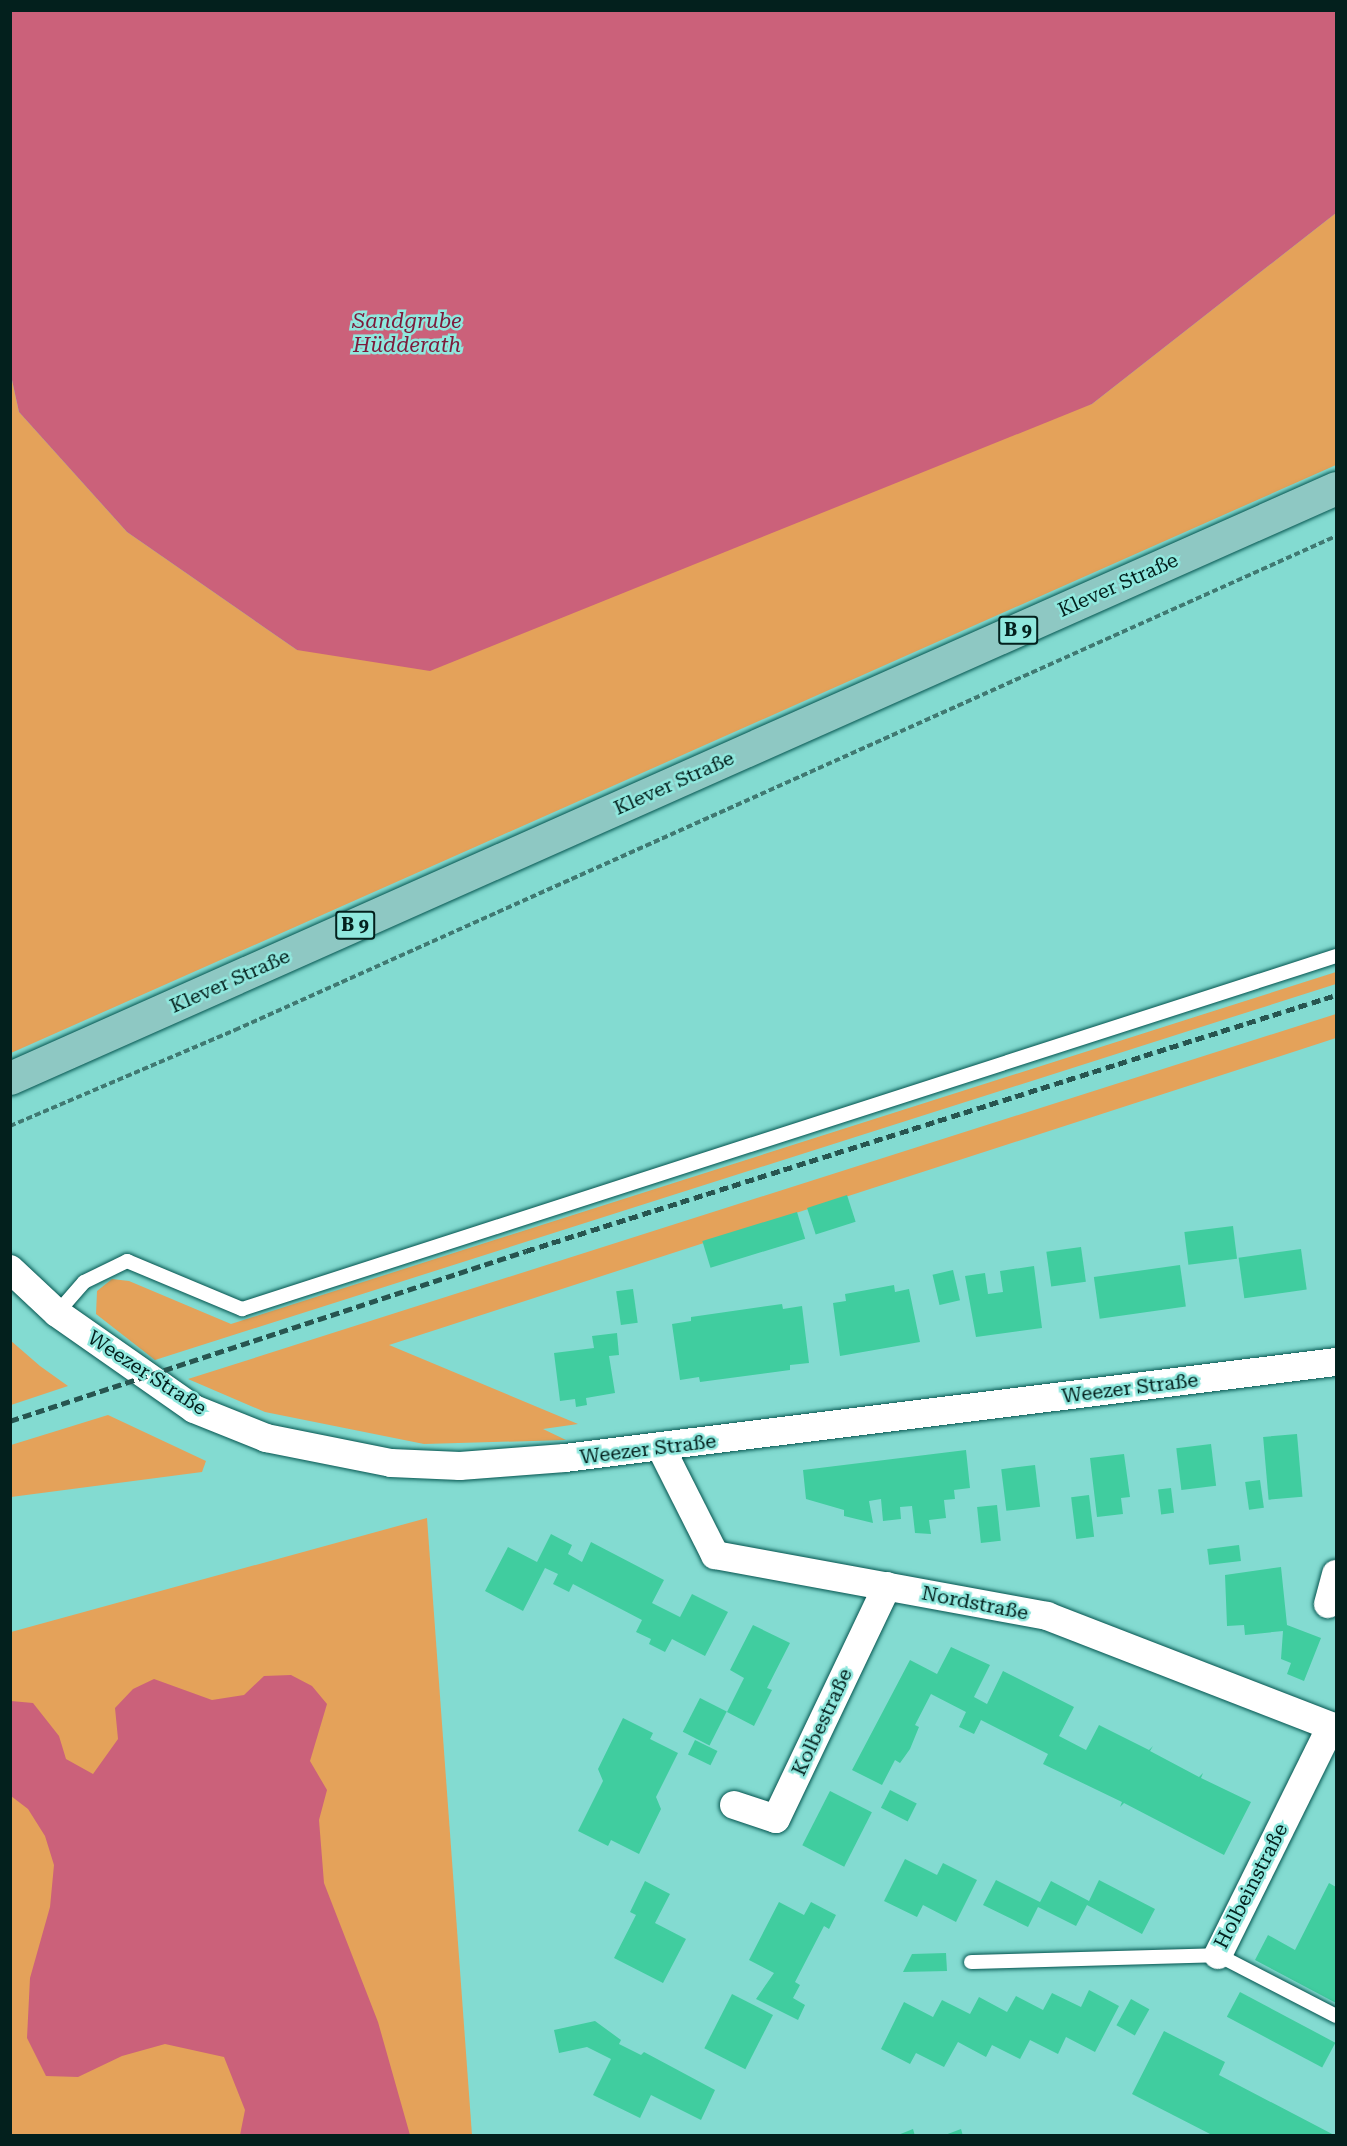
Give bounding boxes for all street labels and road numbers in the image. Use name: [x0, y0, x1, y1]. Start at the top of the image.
street label: Klever Straße: [1054, 548, 1182, 622]
road number: B 9: [997, 615, 1039, 645]
street label: Klever Straße: [610, 746, 738, 820]
road number: B 9: [334, 910, 376, 940]
street label: Klever Straße: [166, 944, 294, 1018]
street label: Weezer Straße: [83, 1326, 211, 1420]
street label: Weezer Straße: [1060, 1368, 1200, 1408]
street label: Weezer Straße: [578, 1429, 718, 1469]
street label: Nordstraße: [920, 1581, 1030, 1625]
street label: Kolbestraße: [787, 1664, 857, 1780]
street label: Holbeinstraße: [1209, 1819, 1293, 1953]

